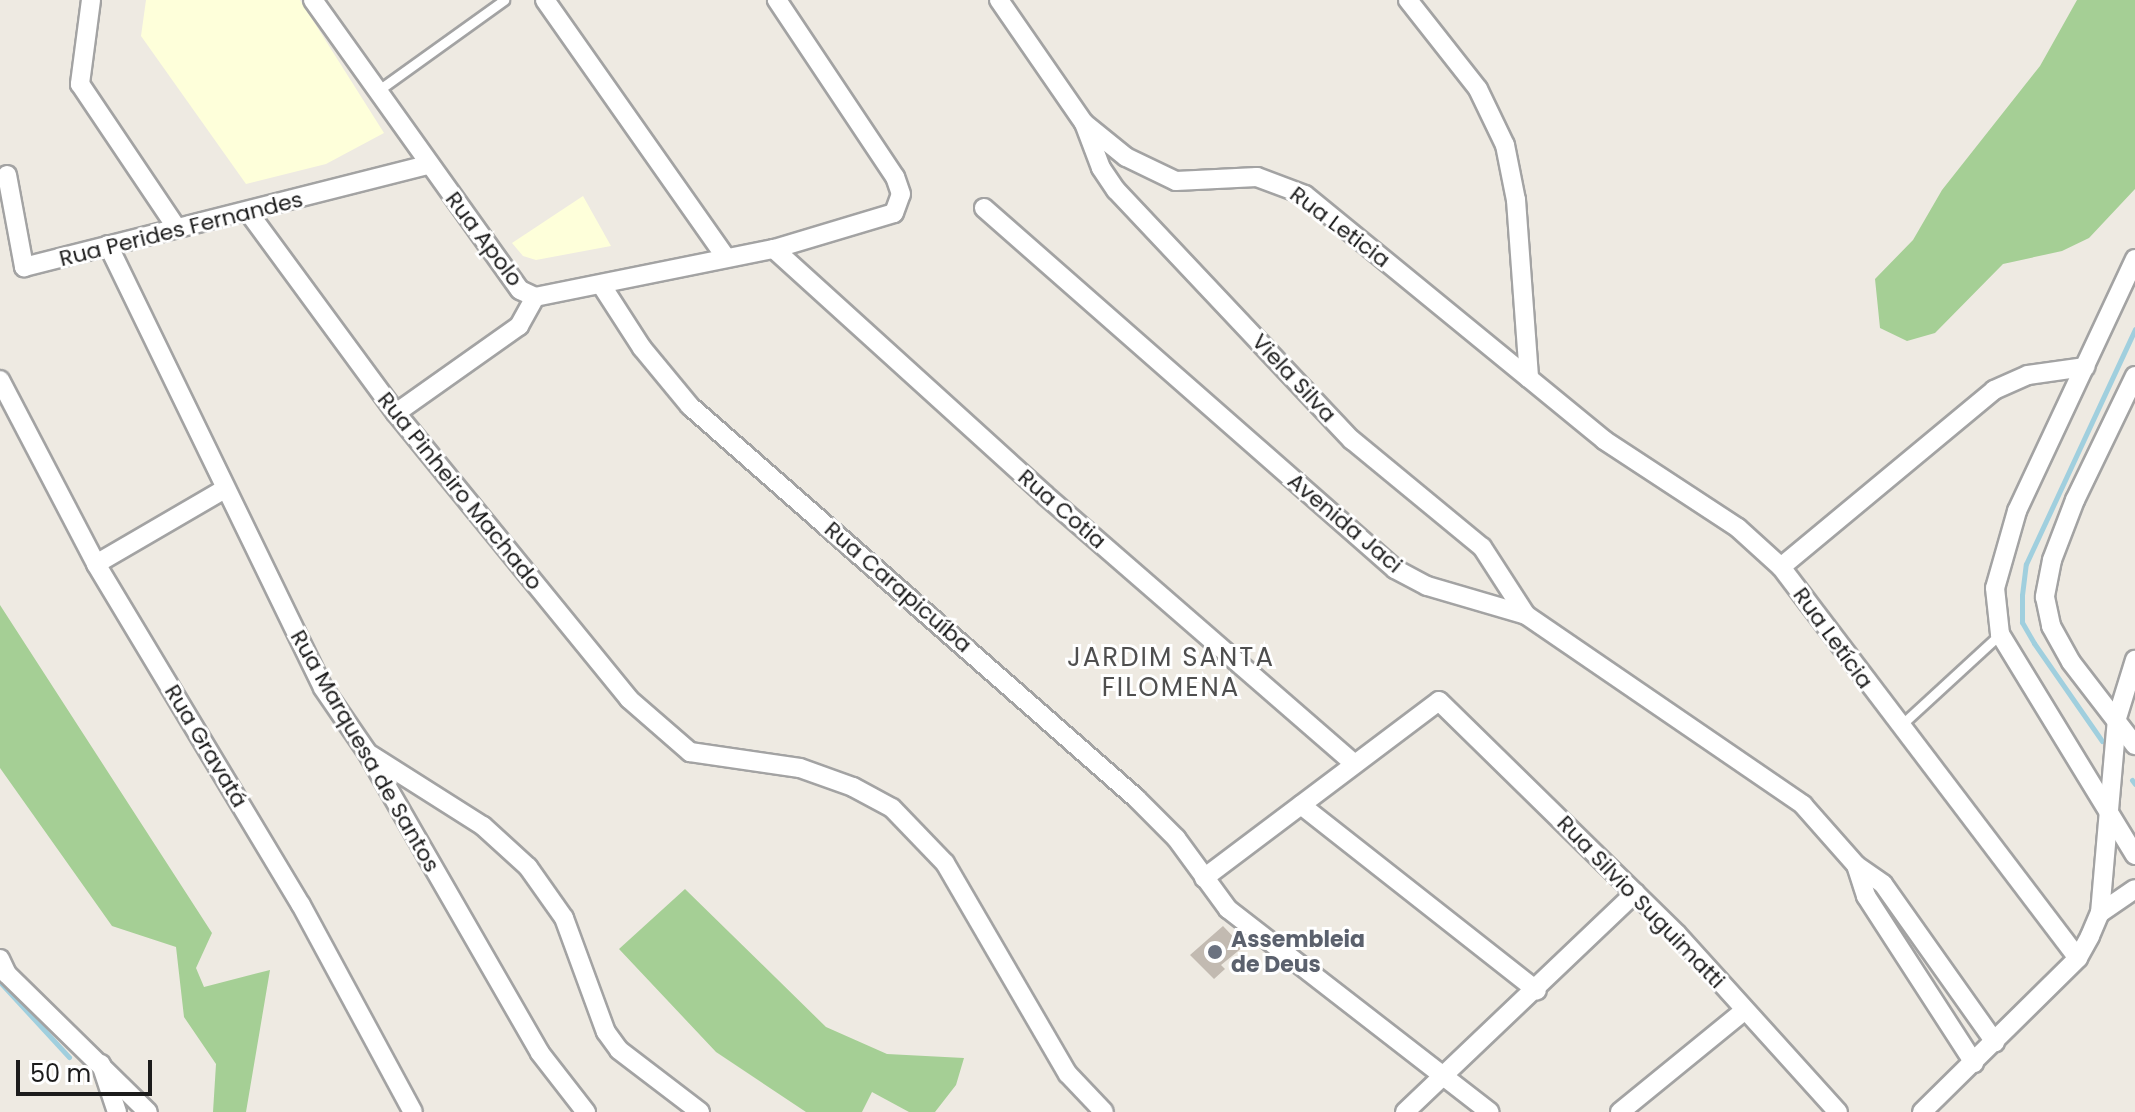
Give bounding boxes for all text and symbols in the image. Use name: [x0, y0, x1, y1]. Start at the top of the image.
street label: Rua Leticia: [1285, 181, 1395, 273]
street label: Rua Perides Fernandes: [57, 186, 305, 272]
street label: Rua Apolo: [440, 187, 528, 291]
street label: Viela Silva: [1246, 328, 1342, 428]
street label: Rua Pinheiro Machado: [372, 387, 548, 595]
street label: Rua Cotia: [1013, 464, 1111, 554]
street label: Avenida Jaci: [1282, 468, 1408, 578]
street label: Rua Carapicuíba: [819, 516, 977, 658]
street label: Rua Letícia: [1788, 582, 1878, 694]
street label: Rua Marquesa de Santos: [285, 625, 445, 877]
district label: JARDIM SANTA FILOMENA: [1067, 642, 1275, 704]
street label: Rua Gravatá: [159, 680, 253, 812]
street label: Rua Silvio Suguimatti: [1552, 810, 1730, 994]
place label: Assembleia de Deus: [1231, 926, 1365, 978]
marker: Assembleia de Deus: [1206, 943, 1224, 961]
scale bar: [20, 1044, 156, 1094]
text: 50 m: [30, 1057, 91, 1090]

